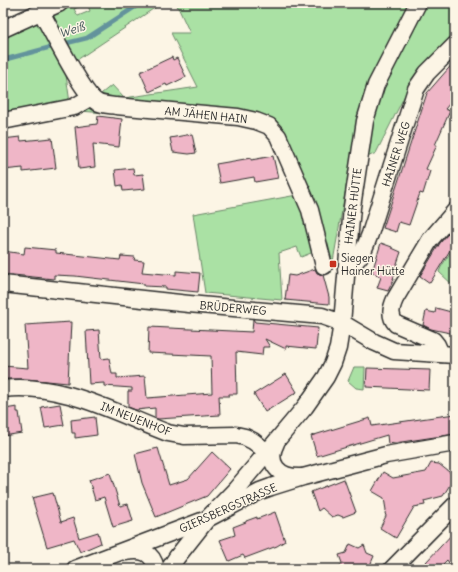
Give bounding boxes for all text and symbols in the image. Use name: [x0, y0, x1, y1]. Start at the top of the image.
water label: Weiß: [57, 18, 88, 41]
street label: AM JÄHEN HAIN: [164, 103, 248, 126]
street label: HAINER WEG: [379, 120, 413, 188]
street label: HAINER HÜTTE: [340, 167, 365, 245]
place label: Siegen Hainer Hütte: [341, 251, 405, 278]
marker: Siegen Hainer Hütte: [328, 259, 338, 269]
street label: BRÜDERWEG: [199, 297, 267, 318]
street label: IM NEUENHOF: [99, 399, 173, 439]
street label: GIERSBERGSTRASSE: [177, 480, 279, 536]

